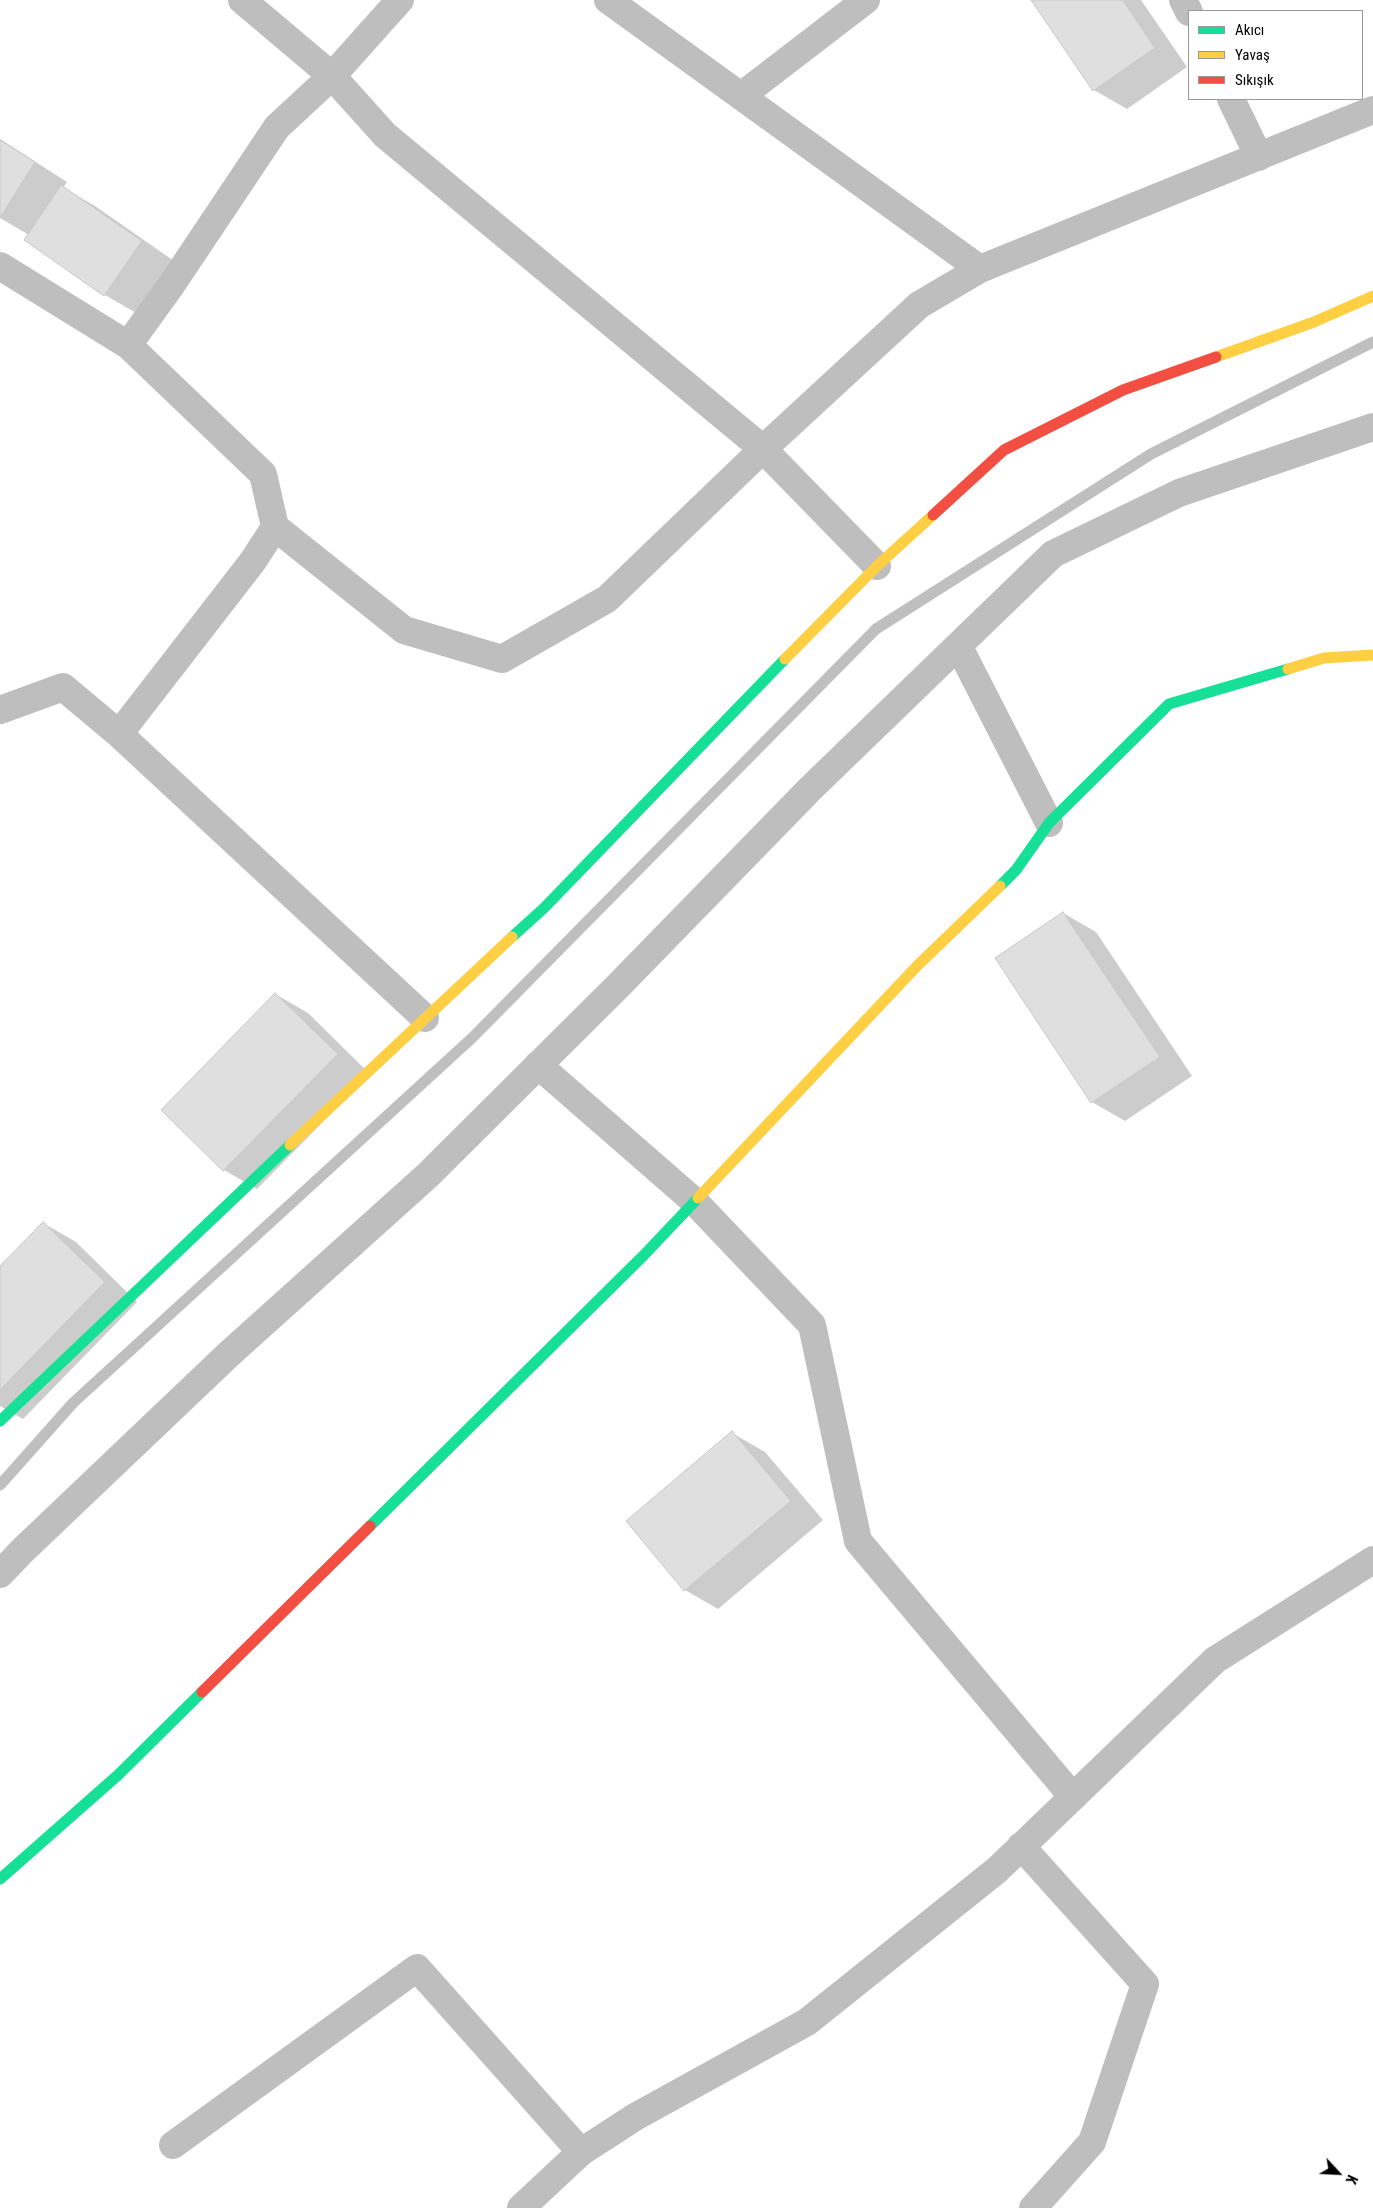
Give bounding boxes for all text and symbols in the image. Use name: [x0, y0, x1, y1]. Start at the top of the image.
legend: [1188, 10, 1363, 100]
text: Akıcı: [1235, 21, 1264, 39]
text: Yavaş: [1235, 46, 1270, 64]
text: Sıkışık: [1235, 71, 1274, 89]
north arrow: [1313, 2148, 1363, 2198]
text: K: [1343, 2172, 1360, 2186]

